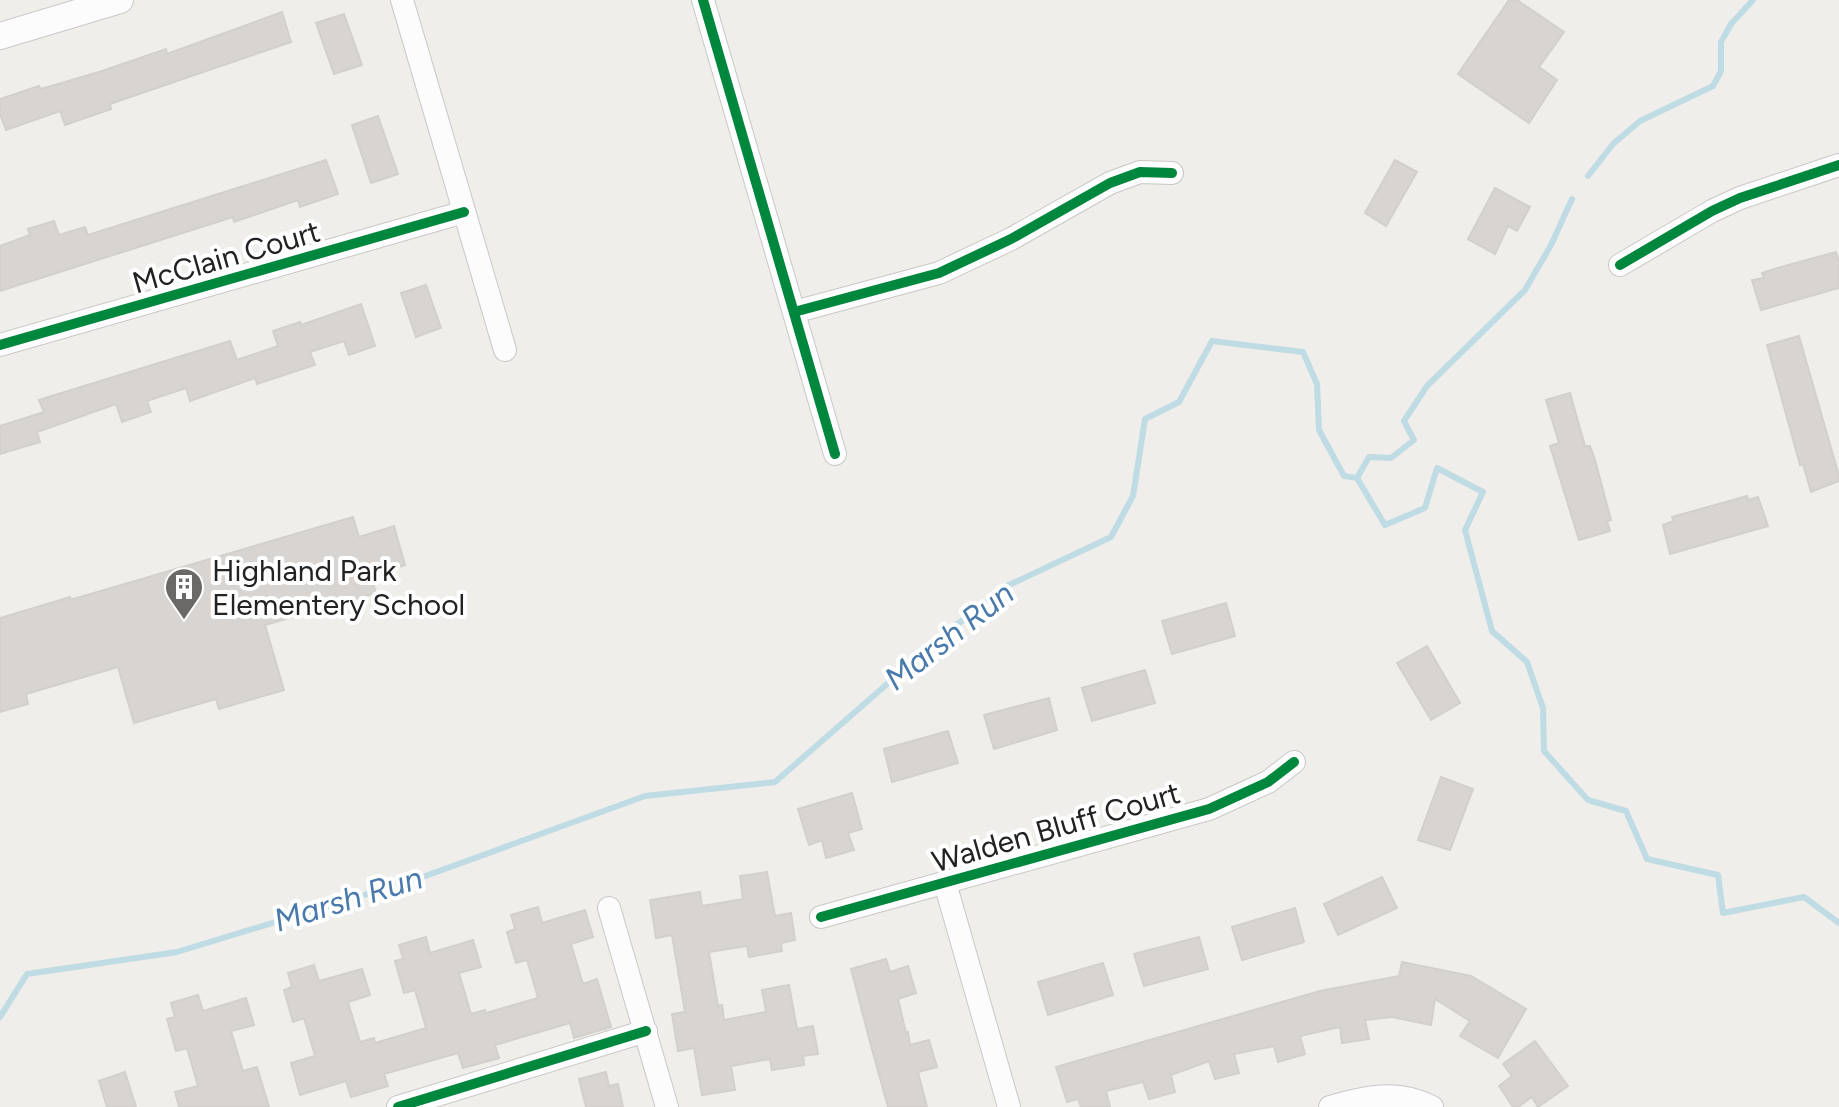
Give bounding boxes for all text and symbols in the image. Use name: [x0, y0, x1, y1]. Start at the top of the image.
street label: McClain Court: [128, 213, 324, 301]
place label: Highland Park Elementery School: [212, 552, 465, 623]
building icon: Highland Park Elementery School: [163, 566, 205, 621]
water label: Marsh Run: [877, 574, 1021, 698]
street label: Walden Bluff Court: [928, 774, 1184, 880]
water label: Marsh Run: [269, 858, 427, 940]

